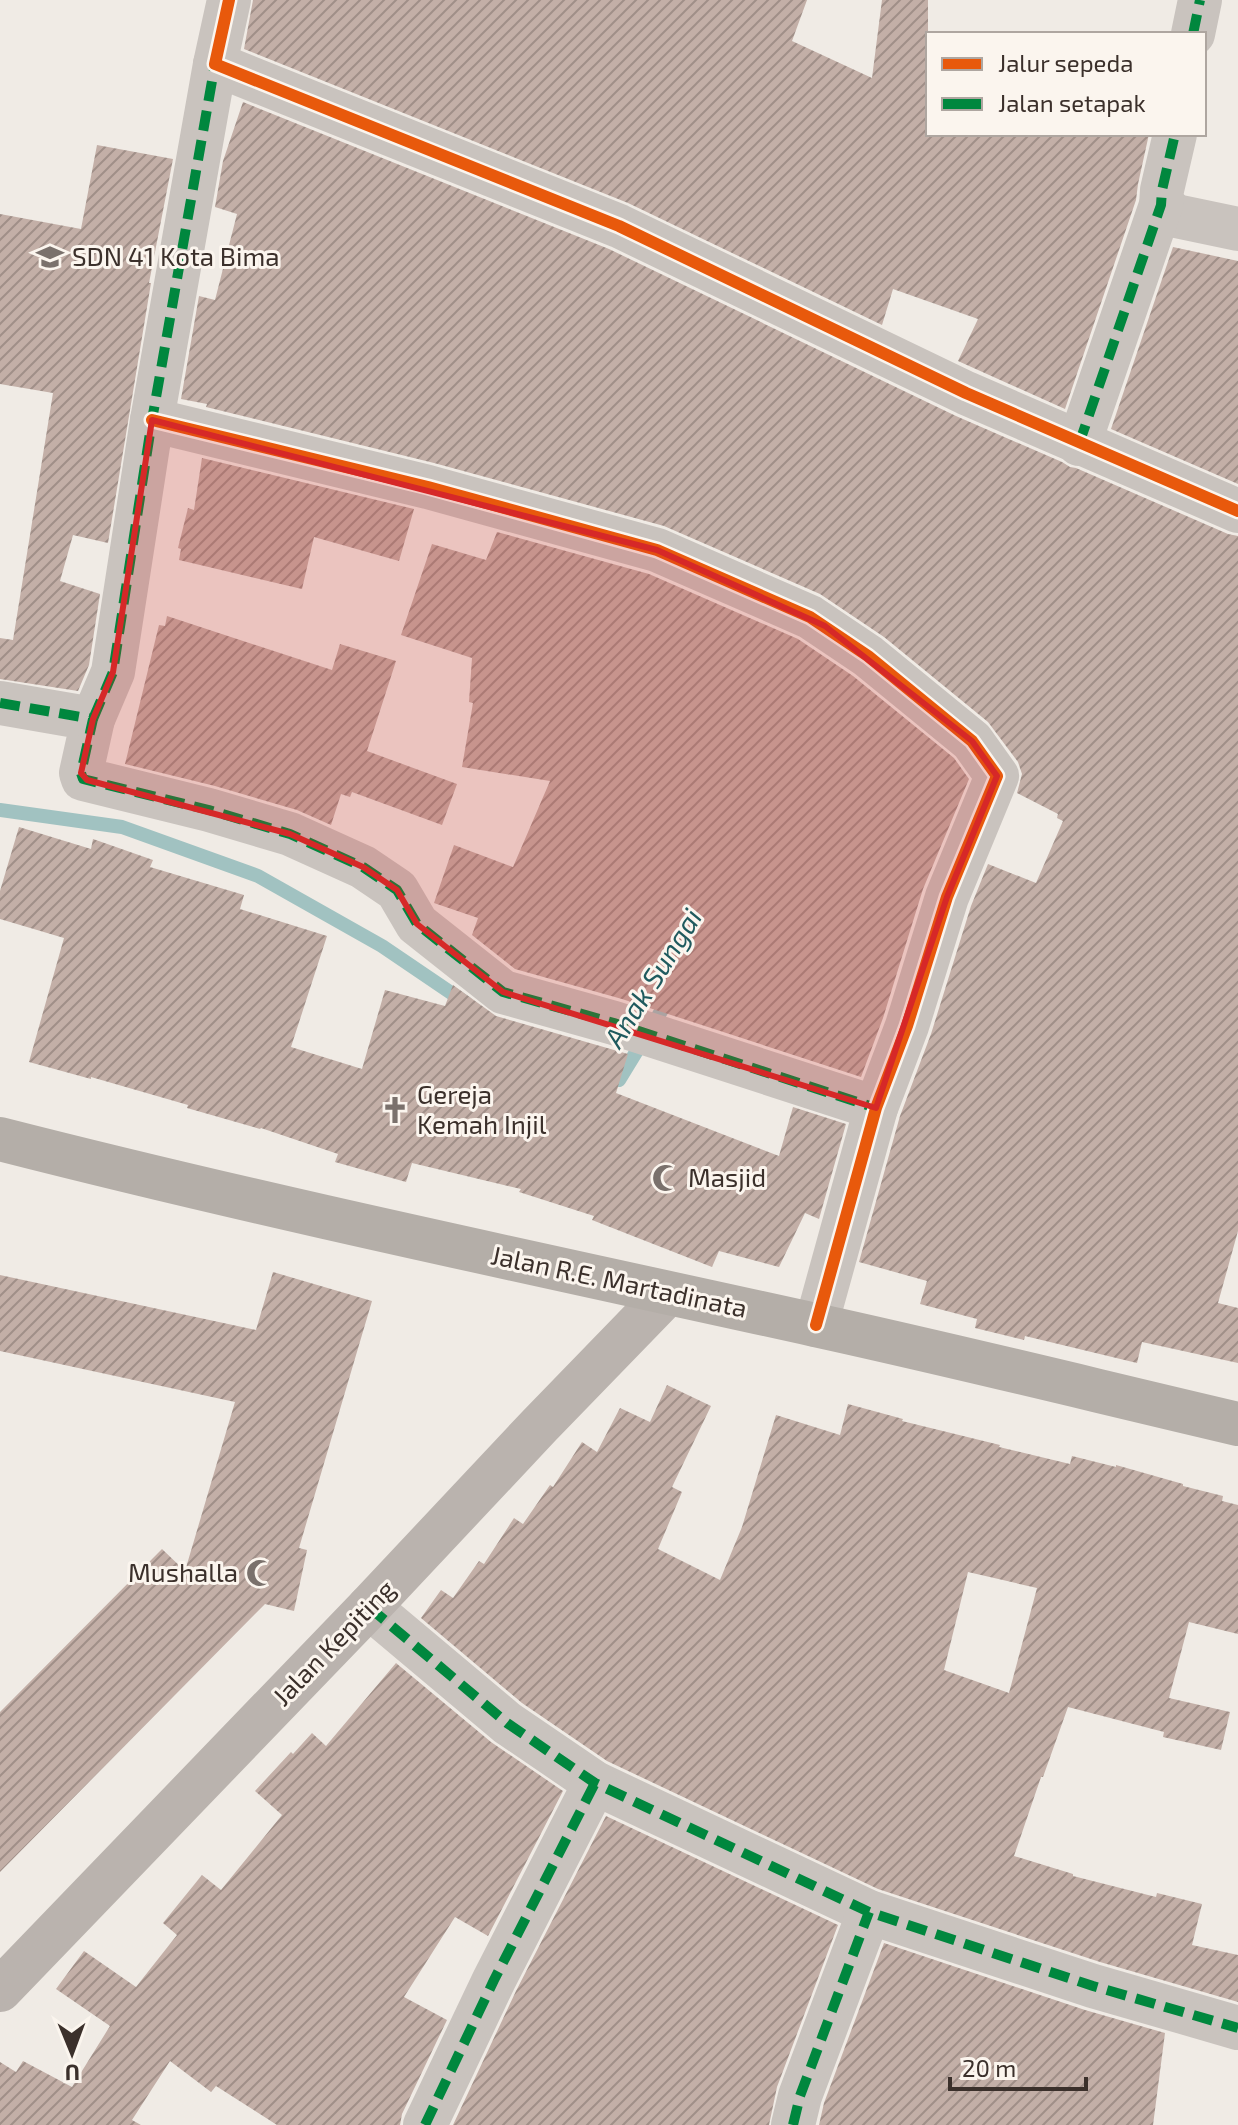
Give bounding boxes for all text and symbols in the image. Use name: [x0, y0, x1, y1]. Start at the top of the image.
legend: [926, 32, 1206, 136]
text: Jalur sepeda: [998, 48, 1133, 77]
text: Jalan setapak: [998, 88, 1146, 117]
place label: SDN 41 Kota Bima: [72, 240, 279, 271]
school or university icon: SDN 41 Kota Bima: [35, 242, 65, 272]
water label: Anak Sungai: [596, 902, 708, 1054]
place label: Gereja Kemah Injil: [417, 1078, 547, 1139]
church icon: Gereja Kemah Injil: [380, 1095, 410, 1125]
place label: Masjid: [688, 1161, 766, 1192]
mosque icon: Masjid: [651, 1163, 681, 1193]
street label: Jalan R.E. Martadinata: [488, 1238, 750, 1323]
place label: Mushalla: [128, 1556, 238, 1587]
mosque icon: Mushalla: [245, 1558, 275, 1588]
street label: Jalan Kepiting: [265, 1573, 401, 1711]
north arrow: [32, 2013, 112, 2093]
scale bar: [950, 2041, 1086, 2091]
text: 20 m: [962, 2053, 1016, 2082]
text: U: [65, 2061, 80, 2087]

